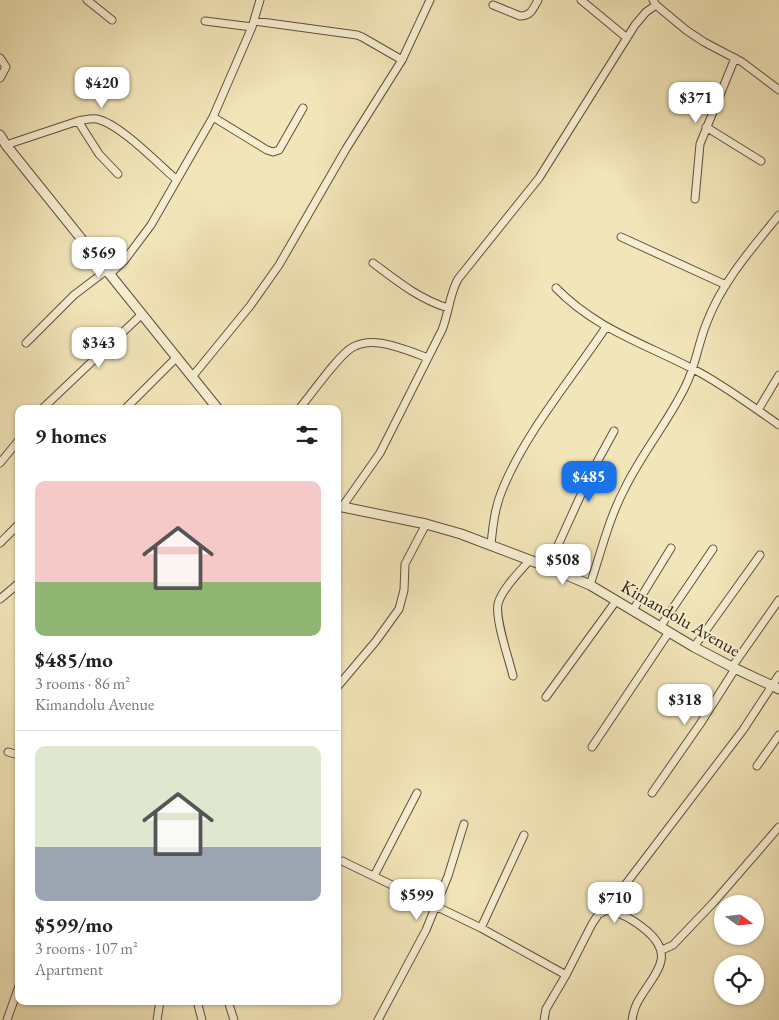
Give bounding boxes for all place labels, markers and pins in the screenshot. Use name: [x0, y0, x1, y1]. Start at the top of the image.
pin: $420: [72, 66, 132, 109]
pin: $371: [666, 82, 726, 124]
pin: $569: [69, 236, 129, 279]
pin: $343: [69, 326, 129, 369]
pin: $485: [559, 460, 619, 503]
pin: $508: [533, 544, 593, 586]
pin: $318: [655, 684, 715, 726]
pin: $599: [387, 878, 447, 921]
pin: $710: [585, 882, 645, 924]

